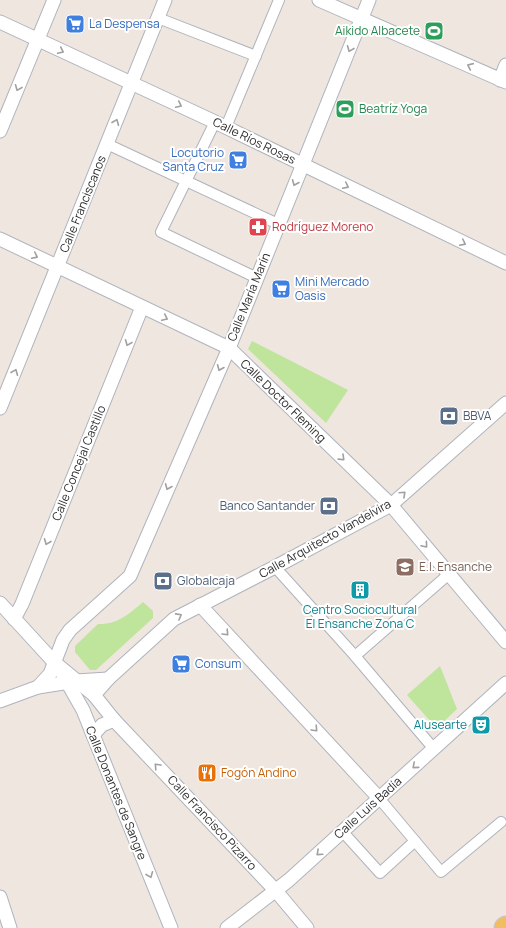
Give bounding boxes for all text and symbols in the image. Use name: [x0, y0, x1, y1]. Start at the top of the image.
supermarket icon: La Despensa: [64, 13, 86, 35]
place label: La Despensa: [89, 15, 160, 32]
sports icon: Aikido Albacete: [423, 20, 445, 42]
place label: Aikido Albacete: [335, 22, 420, 39]
one-way arrow: [56, 46, 64, 54]
one-way arrow: [346, 46, 354, 53]
one-way arrow: [467, 63, 474, 71]
one-way arrow: [15, 83, 23, 91]
sports icon: Beatríz Yoga: [334, 98, 356, 120]
one-way arrow: [174, 100, 182, 108]
place label: Beatríz Yoga: [359, 100, 427, 117]
street label: Calle Ríos Rosas: [210, 113, 299, 168]
one-way arrow: [111, 119, 119, 127]
place label: Locutorio Santa Cruz: [163, 144, 224, 175]
supermarket icon: Locutorio Santa Cruz: [227, 149, 249, 171]
street label: Calle Franciscanos: [55, 153, 110, 255]
one-way arrow: [292, 179, 300, 186]
one-way arrow: [342, 181, 350, 189]
pharmacy icon: Rodríguez Moreno: [247, 216, 269, 238]
place label: Rodríguez Moreno: [272, 218, 373, 235]
one-way arrow: [459, 238, 467, 245]
street label: Calle María Marín: [223, 250, 274, 344]
one-way arrow: [31, 251, 38, 259]
place label: Mini Mercado Oasis: [295, 273, 369, 304]
supermarket icon: Mini Mercado Oasis: [270, 278, 292, 300]
one-way arrow: [161, 313, 168, 321]
one-way arrow: [124, 340, 132, 347]
street label: Calle Doctor Fleming: [237, 355, 330, 446]
one-way arrow: [217, 363, 225, 371]
one-way arrow: [10, 369, 18, 376]
street label: Calle Concejal Castillo: [48, 402, 110, 523]
bank icon: BBVA: [438, 405, 460, 427]
place label: BBVA: [463, 407, 492, 424]
one-way arrow: [337, 453, 345, 460]
one-way arrow: [165, 484, 173, 491]
one-way arrow: [398, 491, 406, 498]
street label: Calle Arquitecto Vandelvira: [256, 495, 394, 582]
bank icon: Banco Santander: [318, 495, 340, 517]
place label: Banco Santander: [220, 497, 316, 514]
one-way arrow: [44, 538, 52, 545]
one-way arrow: [421, 541, 428, 548]
school or university icon: E.I. Ensanche: [394, 556, 416, 578]
place label: E.I. Ensanche: [419, 558, 492, 575]
bank icon: Globalcaja: [152, 570, 174, 592]
place label: Globalcaja: [177, 572, 235, 589]
building icon: Centro Sociocultural El Ensanche Zona C: [349, 579, 371, 601]
place label: Centro Sociocultural El Ensanche Zona C: [303, 601, 417, 632]
one-way arrow: [175, 613, 182, 621]
one-way arrow: [222, 629, 229, 636]
supermarket icon: Consum: [170, 653, 192, 675]
place label: Consum: [195, 655, 241, 672]
theatre icon: Alusearte: [470, 714, 492, 736]
place label: Alusearte: [414, 716, 467, 733]
street label: Calle Donantes de Sangre: [82, 723, 151, 862]
one-way arrow: [310, 724, 317, 732]
one-way arrow: [413, 761, 420, 768]
restaurant icon: Fogón Andino: [196, 762, 218, 784]
one-way arrow: [155, 763, 162, 771]
place label: Fogón Andino: [221, 764, 296, 781]
street label: Calle Francisco Pizarro: [164, 772, 261, 874]
street label: Calle Luis Badía: [330, 773, 405, 843]
one-way arrow: [316, 848, 324, 855]
one-way arrow: [145, 872, 153, 879]

